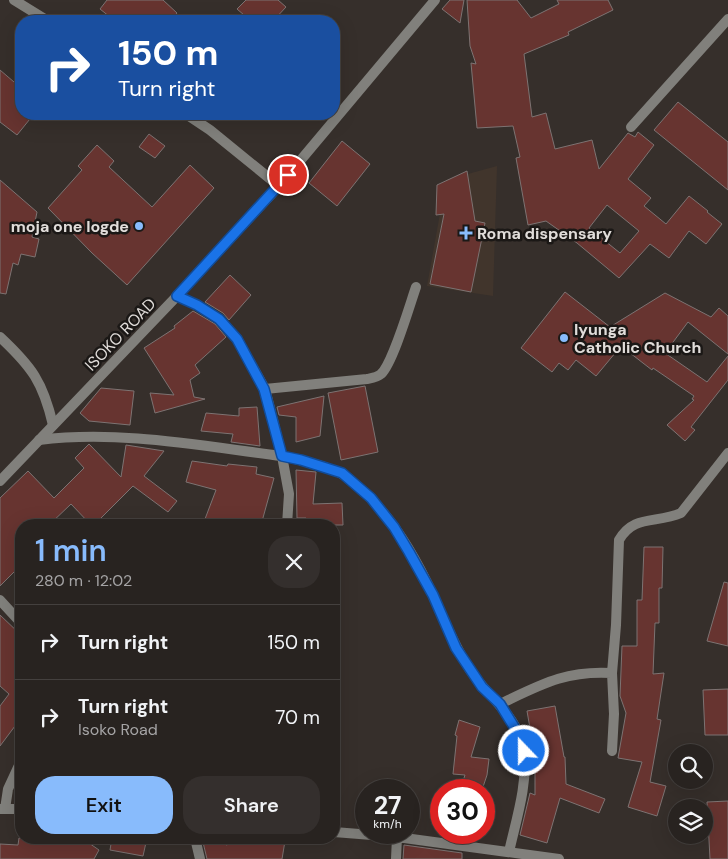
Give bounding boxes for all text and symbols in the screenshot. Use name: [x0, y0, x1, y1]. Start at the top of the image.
text: 150 m: [118, 30, 218, 76]
icon: right: [35, 35, 100, 100]
text: Turn right: [118, 74, 215, 103]
pin: [267, 154, 309, 196]
icon: arrive: [274, 161, 302, 189]
place label: moja one logde: [11, 216, 129, 237]
marker: moja one logde: [133, 220, 145, 232]
place label: Roma dispensary: [477, 223, 612, 244]
marker: Roma dispensary: [459, 226, 473, 240]
street label: ISOKO ROAD: [80, 293, 160, 375]
place label: Iyunga Catholic Church: [574, 319, 701, 358]
marker: Iyunga Catholic Church: [558, 332, 570, 344]
text: 1 min: [35, 531, 107, 570]
button: close: [268, 536, 320, 588]
text: 280 m · 12:02: [35, 570, 132, 591]
icon: right: [35, 628, 63, 656]
text: Turn right: [78, 630, 168, 655]
text: 150 m: [268, 630, 320, 655]
text: Turn right: [78, 694, 168, 719]
icon: right: [35, 703, 63, 731]
text: 70 m: [275, 705, 320, 730]
text: Isoko Road: [78, 719, 158, 740]
position arrow: [497, 724, 549, 776]
map controls: [668, 744, 713, 844]
button: search: [668, 744, 713, 789]
button: Exit: [35, 776, 173, 834]
button: Share: [183, 776, 320, 834]
speed limit sign: 30: [430, 779, 495, 844]
text: 27: [374, 789, 401, 822]
button: layers: [668, 799, 713, 844]
text: km/h: [373, 816, 402, 832]

